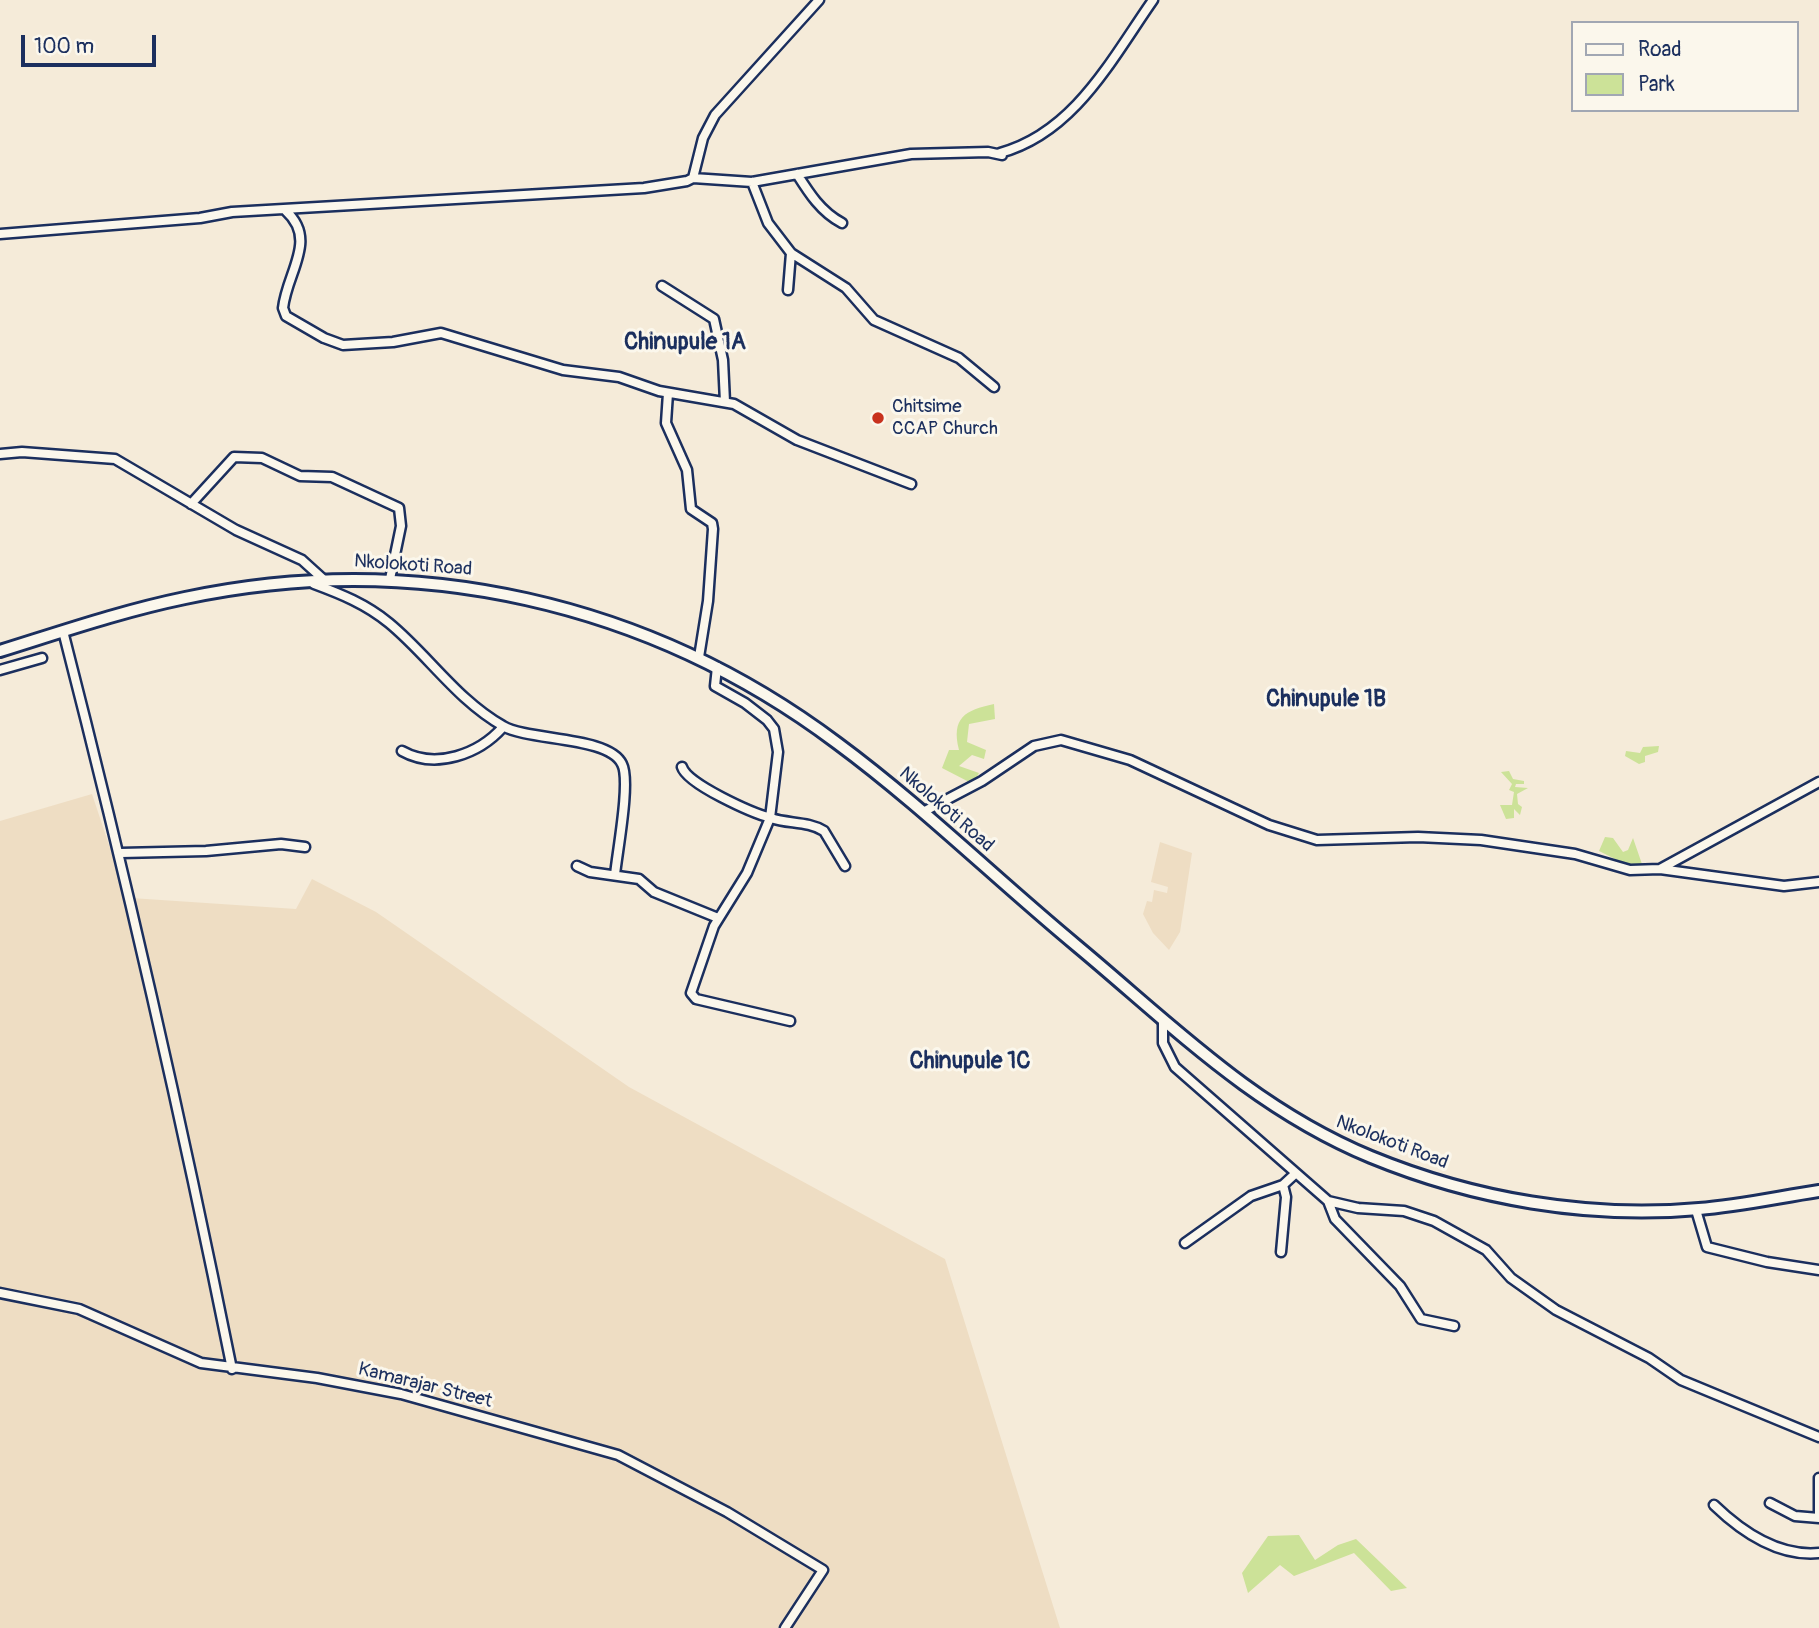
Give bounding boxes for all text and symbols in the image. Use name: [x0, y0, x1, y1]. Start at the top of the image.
scale bar: [24, 21, 159, 65]
legend: [1570, 21, 1798, 112]
text: 100 m: [34, 33, 94, 60]
text: Road: [1638, 36, 1682, 63]
text: Park: [1638, 71, 1675, 98]
district label: Chinupule 1A: [624, 329, 746, 357]
place label: Chitsime CCAP Church: [892, 396, 998, 440]
marker: Chitsime CCAP Church: [870, 410, 886, 426]
street label: Nkolokoti Road: [353, 551, 473, 581]
district label: Chinupule 1B: [1266, 686, 1386, 714]
street label: Nkolokoti Road: [894, 763, 998, 857]
district label: Chinupule 1C: [909, 1048, 1031, 1076]
street label: Nkolokoti Road: [1333, 1111, 1451, 1175]
street label: Kamarajar Street: [356, 1358, 494, 1414]

